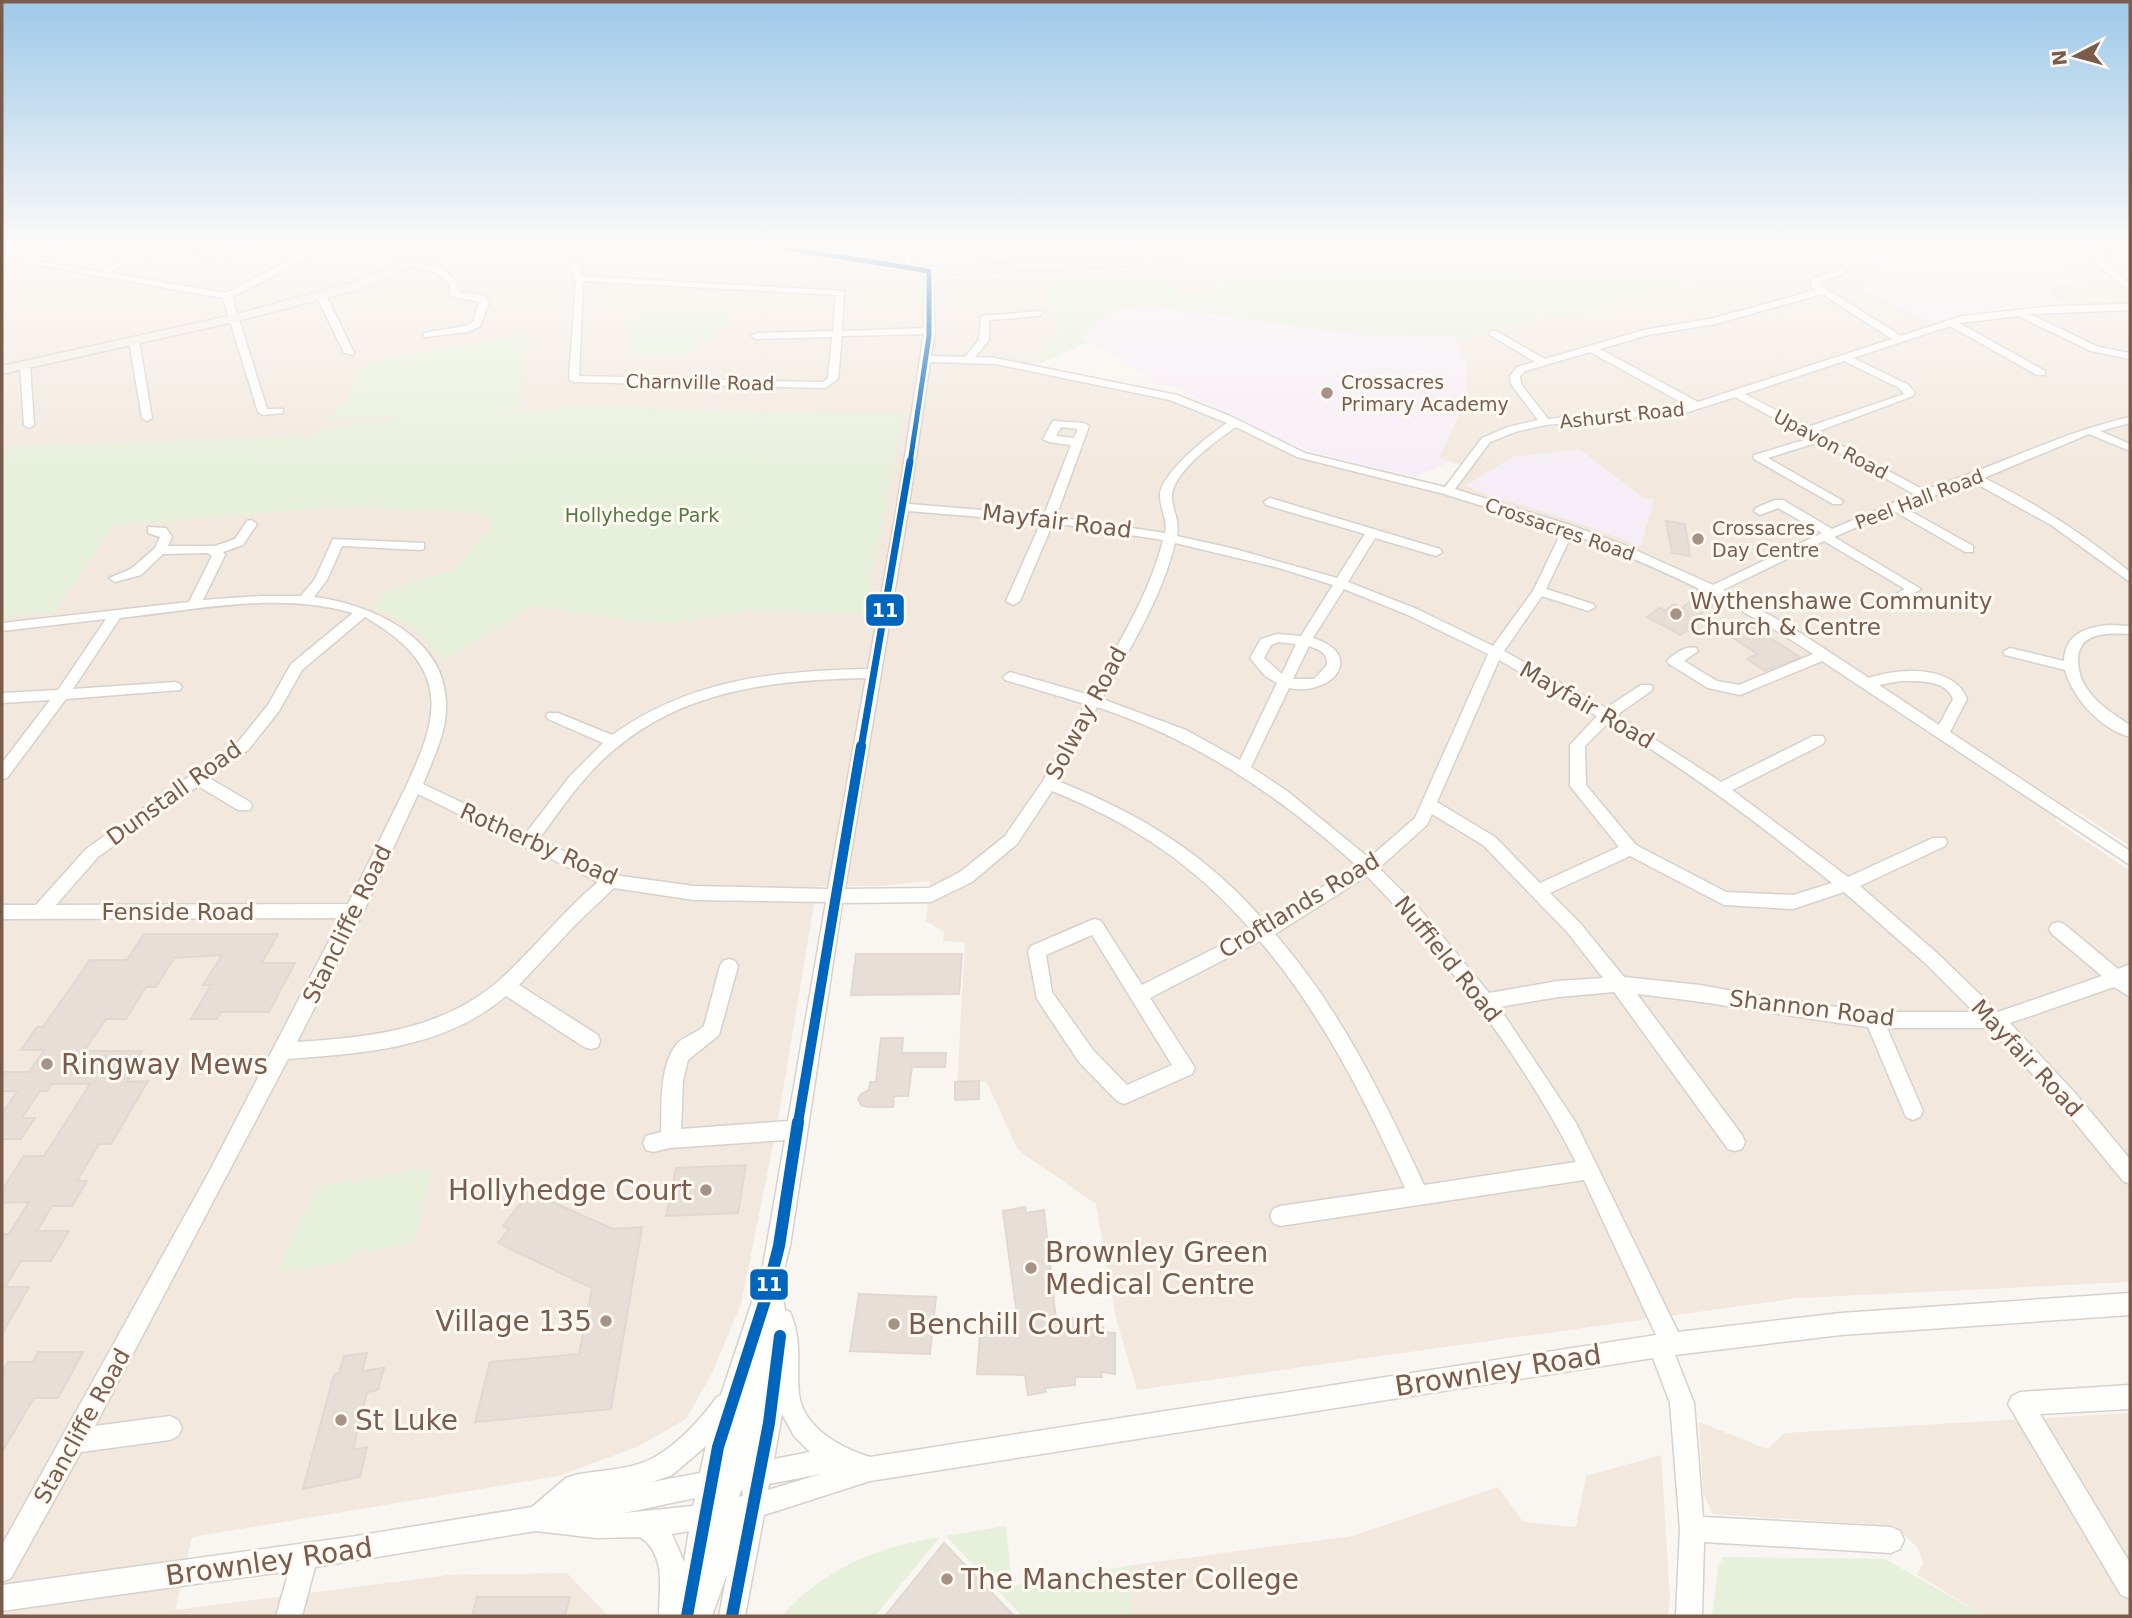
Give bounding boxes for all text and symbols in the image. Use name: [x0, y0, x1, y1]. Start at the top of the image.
north arrow: [2041, 21, 2111, 91]
text: N: [2047, 49, 2071, 67]
street label: Charnville Road: [625, 370, 775, 394]
place label: Crossacres Primary Academy: [1341, 371, 1509, 415]
marker: Crossacres Primary Academy: [1319, 385, 1335, 401]
street label: Ashurst Road: [1558, 397, 1686, 433]
street label: Upavon Road: [1770, 405, 1892, 483]
street label: Peel Hall Road: [1852, 464, 1986, 534]
street label: Crossacres Road: [1482, 493, 1638, 565]
street label: Mayfair Road: [981, 499, 1133, 543]
park label: Hollyhedge Park: [565, 504, 719, 526]
place label: Crossacres Day Centre: [1712, 517, 1819, 561]
marker: Crossacres Day Centre: [1690, 531, 1706, 547]
place label: Wythenshawe Community Church & Centre: [1690, 588, 1992, 640]
line badge: 11: [865, 593, 905, 627]
text: 11: [872, 599, 898, 621]
marker: Wythenshawe Community Church & Centre: [1668, 606, 1684, 622]
street label: Solway Road: [1040, 642, 1132, 784]
street label: Mayfair Road: [1515, 656, 1659, 754]
street label: Dunstall Road: [102, 736, 246, 850]
street label: Rotherby Road: [456, 798, 622, 890]
street label: Stancliffe Road: [297, 841, 397, 1007]
street label: Croftlands Road: [1214, 847, 1384, 963]
street label: Nuffield Road: [1389, 891, 1507, 1027]
street label: Fenside Road: [102, 899, 254, 925]
street label: Shannon Road: [1728, 985, 1896, 1031]
street label: Mayfair Road: [1966, 994, 2088, 1122]
place label: Ringway Mews: [61, 1048, 268, 1081]
marker: Ringway Mews: [39, 1056, 55, 1072]
place label: Hollyhedge Court: [448, 1174, 692, 1207]
marker: Hollyhedge Court: [698, 1182, 714, 1198]
place label: Brownley Green Medical Centre: [1045, 1236, 1268, 1301]
marker: Brownley Green Medical Centre: [1023, 1260, 1039, 1276]
line badge: 11: [749, 1268, 789, 1301]
text: 11: [756, 1273, 782, 1295]
place label: Village 135: [436, 1305, 592, 1338]
place label: Benchill Court: [908, 1308, 1105, 1341]
marker: Village 135: [598, 1313, 614, 1329]
marker: Benchill Court: [886, 1316, 902, 1332]
street label: Brownley Road: [1392, 1338, 1604, 1403]
street label: Stancliffe Road: [29, 1344, 135, 1508]
place label: St Luke: [355, 1404, 458, 1437]
marker: St Luke: [333, 1412, 349, 1428]
street label: Brownley Road: [163, 1531, 375, 1592]
place label: The Manchester College: [960, 1563, 1299, 1596]
marker: The Manchester College: [939, 1571, 955, 1587]

